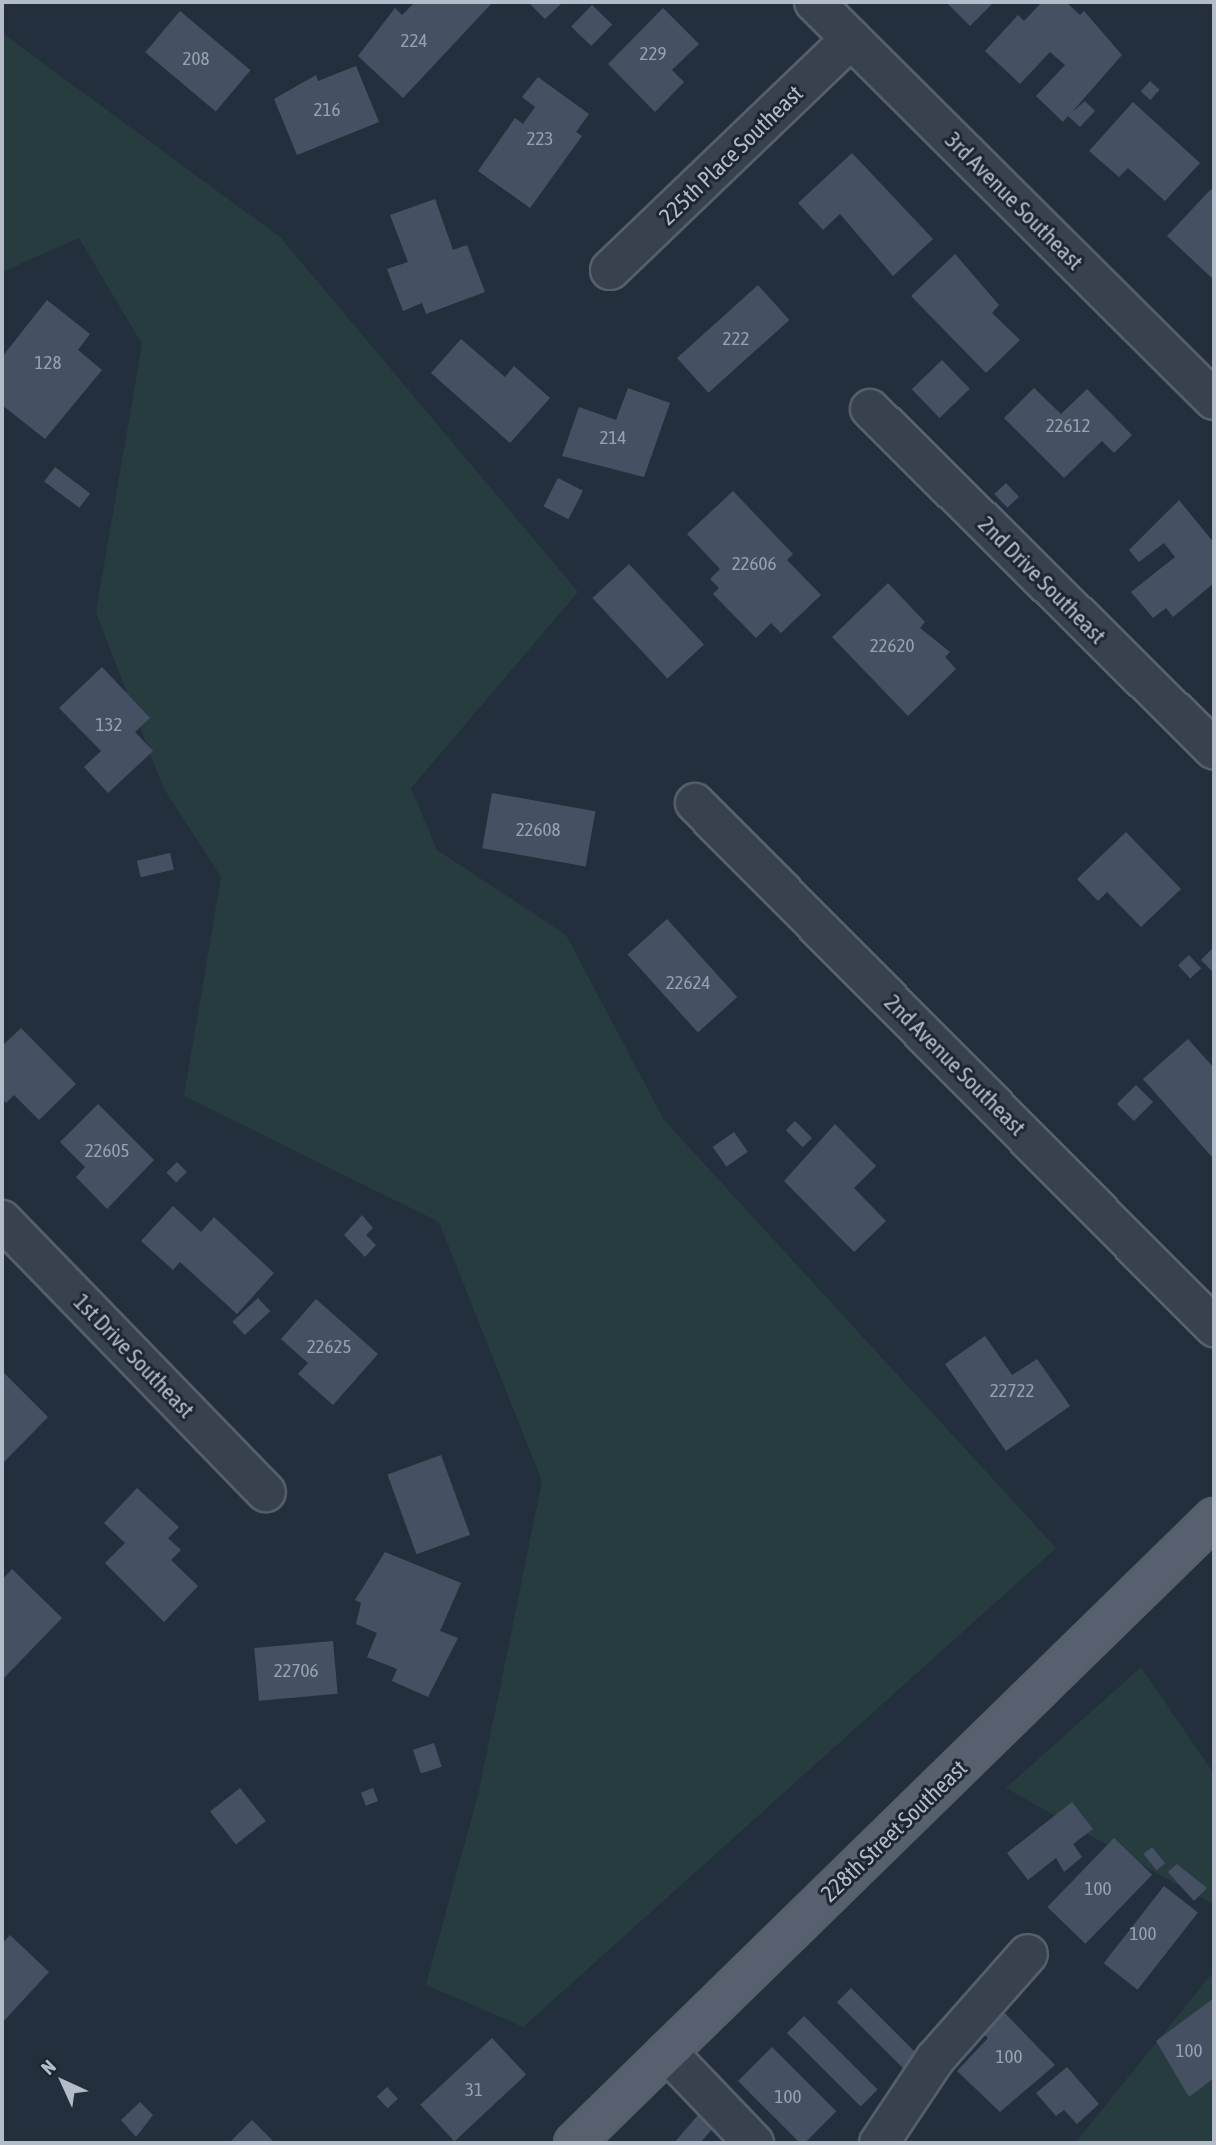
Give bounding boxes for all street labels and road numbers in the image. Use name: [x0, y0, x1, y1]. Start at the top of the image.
street label: 225th Place Southeast: [654, 80, 808, 230]
street label: 3rd Avenue Southeast: [939, 126, 1089, 276]
street label: 2nd Drive Southeast: [972, 510, 1112, 650]
street label: 2nd Avenue Southeast: [879, 989, 1031, 1141]
street label: 1st Drive Southeast: [68, 1288, 200, 1424]
street label: 228th Street Southeast: [815, 1754, 973, 1908]

